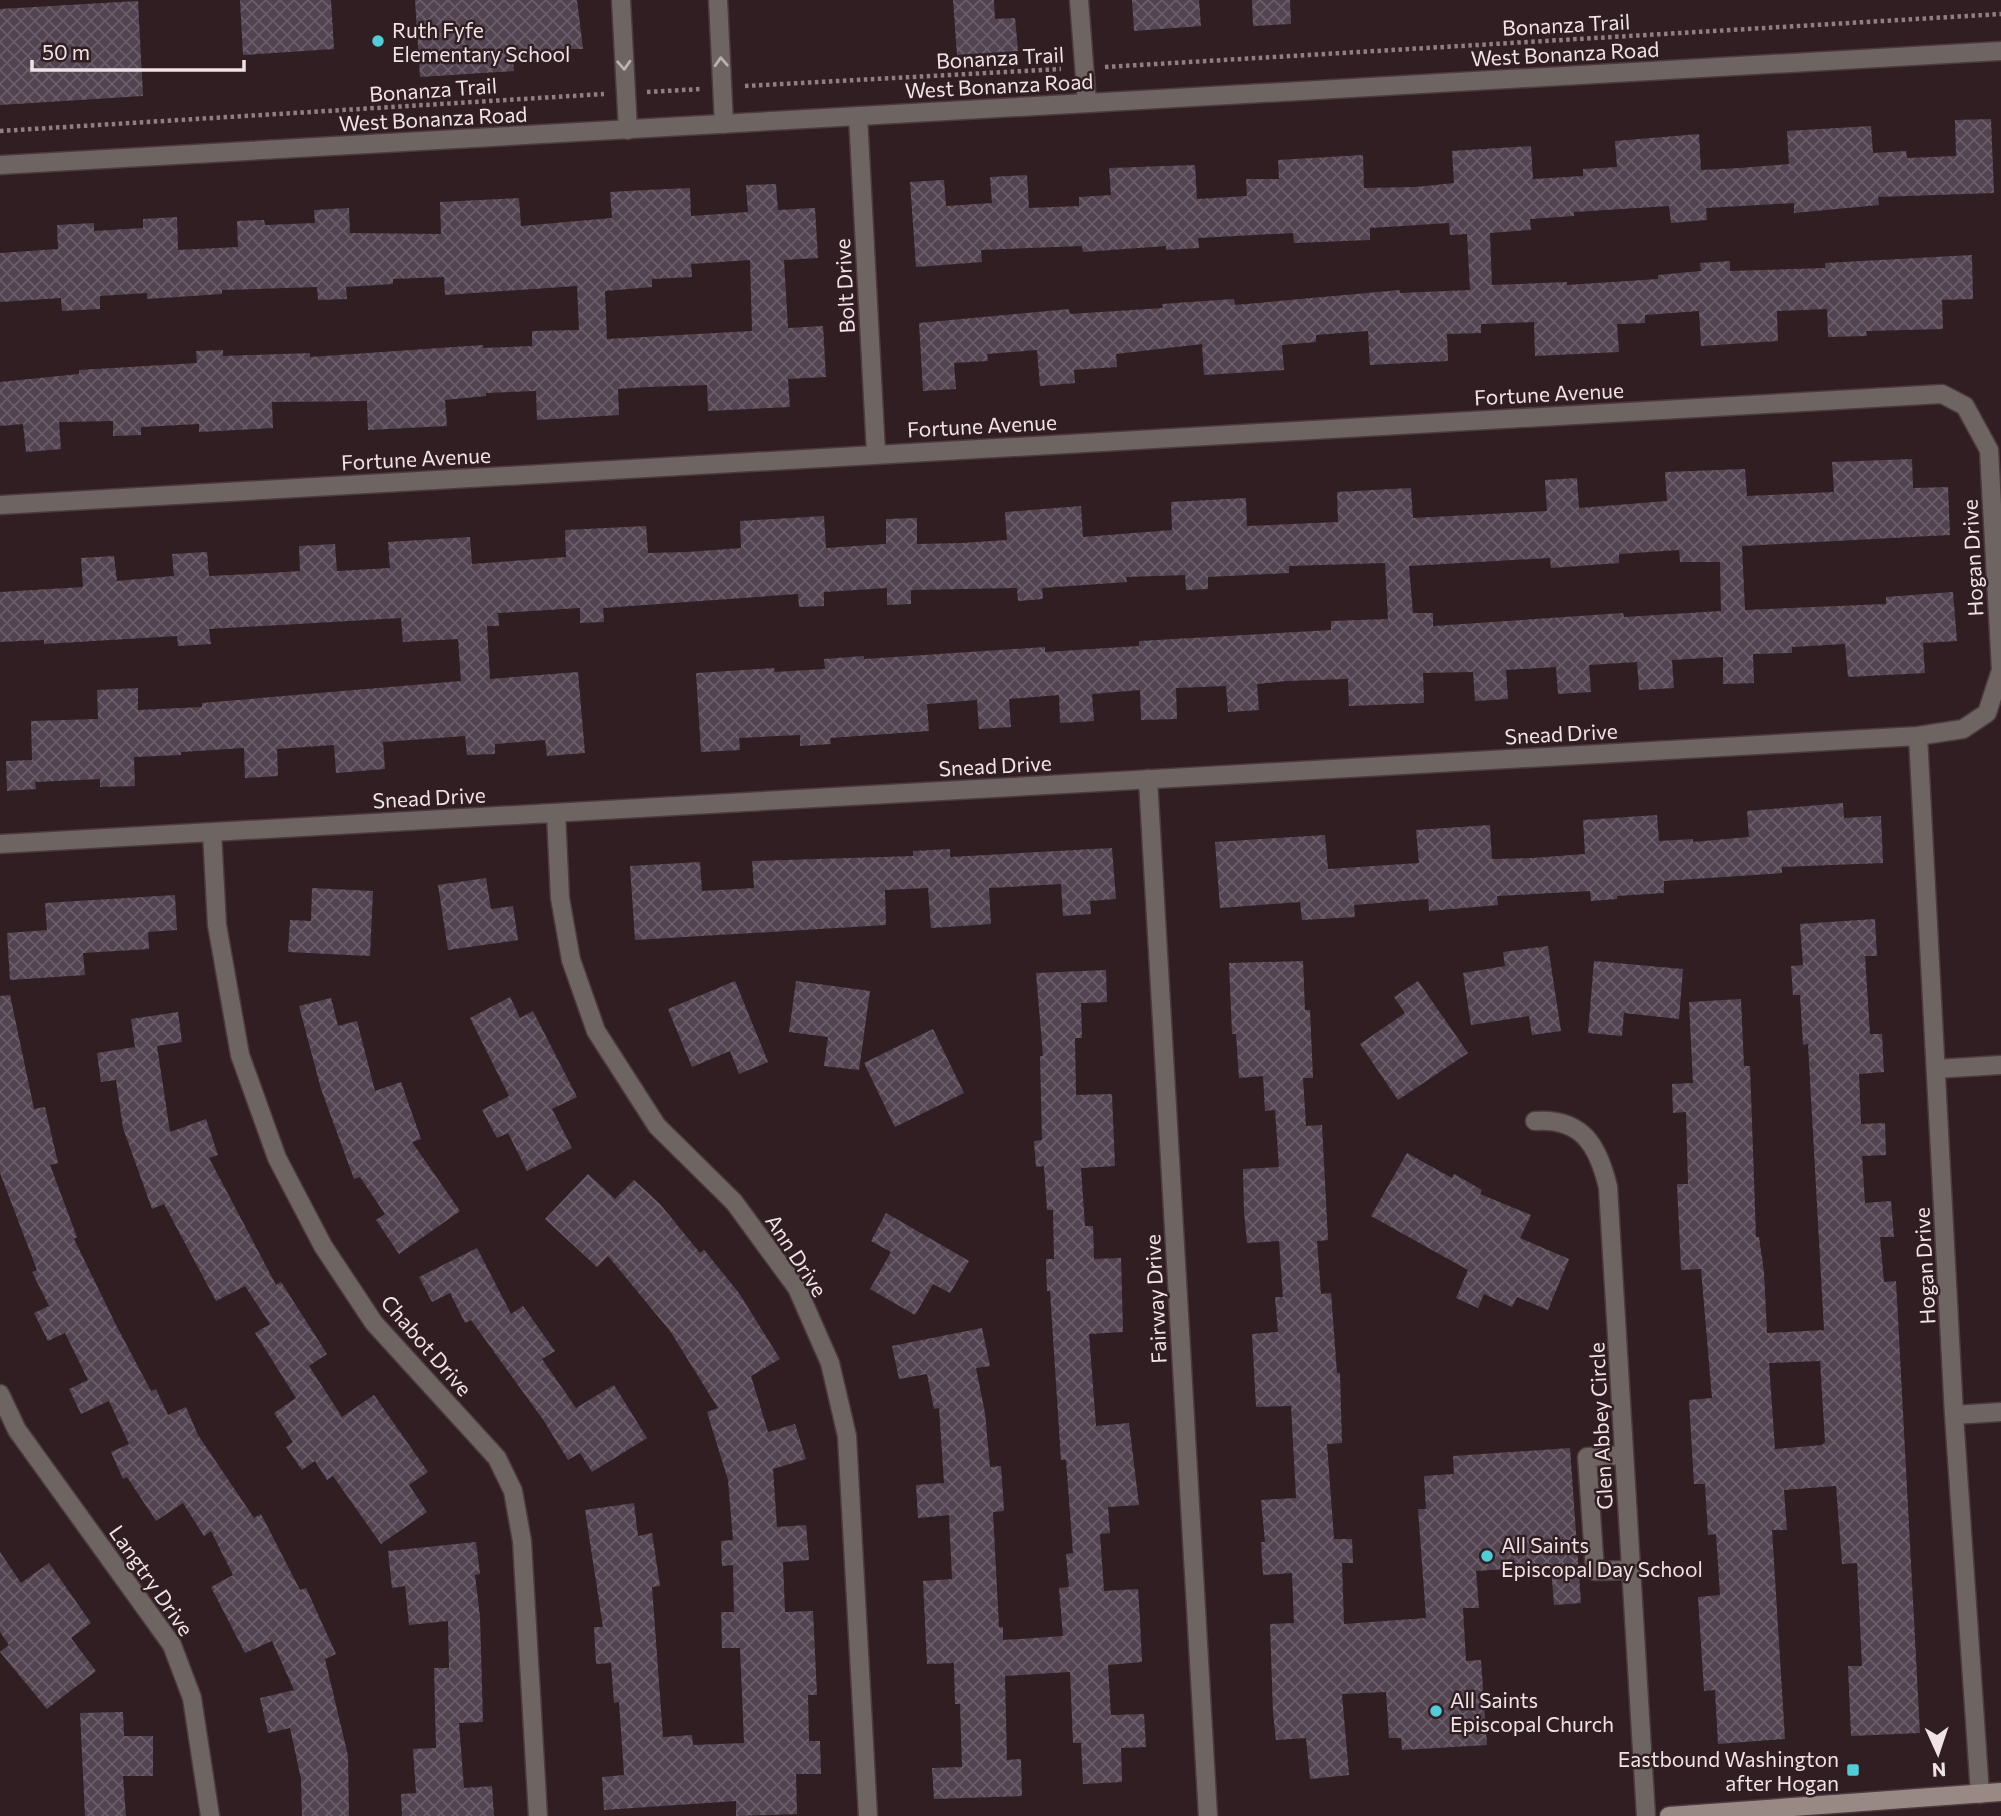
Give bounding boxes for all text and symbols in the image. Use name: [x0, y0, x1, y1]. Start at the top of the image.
street label: Bonanza Trail: [1501, 8, 1631, 40]
place label: Ruth Fyfe Elementary School: [392, 17, 570, 66]
scale bar: [32, 28, 243, 72]
marker: Ruth Fyfe Elementary School: [370, 33, 386, 49]
street label: West Bonanza Road: [1470, 36, 1660, 70]
text: 50 m: [42, 39, 90, 64]
street label: Bonanza Trail: [935, 41, 1065, 73]
one-way arrow: [714, 56, 729, 67]
one-way arrow: [617, 60, 632, 71]
street label: West Bonanza Road: [904, 68, 1094, 102]
street label: Bonanza Trail: [368, 72, 498, 106]
street label: West Bonanza Road: [338, 101, 528, 135]
street label: Bolt Drive: [829, 238, 859, 334]
street label: Fortune Avenue: [1473, 377, 1625, 409]
street label: Fortune Avenue: [906, 409, 1058, 441]
street label: Fortune Avenue: [340, 442, 492, 474]
street label: Hogan Drive: [1956, 499, 1988, 617]
street label: Snead Drive: [1504, 718, 1618, 748]
street label: Snead Drive: [938, 750, 1052, 780]
street label: Snead Drive: [372, 782, 486, 812]
street label: Hogan Drive: [1908, 1207, 1940, 1325]
street label: Ann Drive: [761, 1209, 833, 1301]
street label: Fairway Drive: [1139, 1234, 1171, 1364]
street label: Chabot Drive: [376, 1289, 478, 1401]
street label: Glen Abbey Circle: [1583, 1342, 1617, 1510]
street label: Langtry Drive: [105, 1520, 199, 1640]
place label: All Saints Episcopal Day School: [1501, 1532, 1703, 1581]
marker: All Saints Episcopal Day School: [1479, 1548, 1495, 1564]
place label: All Saints Episcopal Church: [1450, 1687, 1614, 1736]
marker: All Saints Episcopal Church: [1428, 1703, 1444, 1719]
north arrow: [1903, 1718, 1973, 1788]
place label: Eastbound Washington after Hogan: [1618, 1746, 1839, 1795]
text: N: [1931, 1759, 1947, 1782]
marker: Eastbound Washington after Hogan: [1845, 1762, 1861, 1778]

